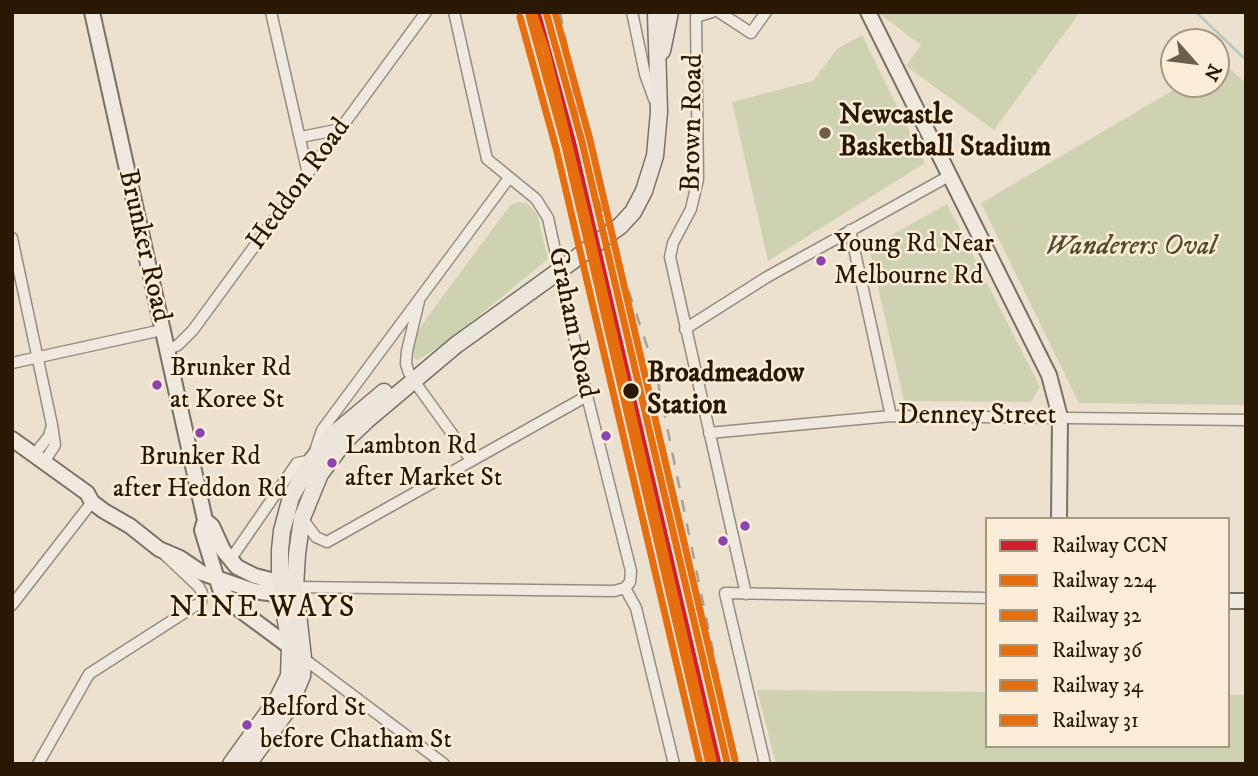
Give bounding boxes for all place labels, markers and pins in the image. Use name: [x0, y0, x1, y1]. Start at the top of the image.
place label: Newcastle Basketball Stadium: [839, 100, 1051, 166]
marker: Newcastle Basketball Stadium: [817, 125, 833, 141]
place label: Young Rd Near Melbourne Rd: [834, 230, 994, 292]
marker: Young Rd Near Melbourne Rd: [814, 254, 828, 268]
place label: Brunker Rd at Koree St: [170, 354, 291, 416]
place label: Broadmeadow Station: [647, 358, 804, 424]
marker: Brunker Rd at Koree St: [150, 378, 164, 392]
marker: Broadmeadow Station: [621, 381, 641, 401]
marker: Brunker Rd after Heddon Rd: [193, 426, 207, 440]
unlabelled marker: [599, 429, 613, 443]
place label: Lambton Rd after Market St: [345, 432, 502, 494]
place label: Brunker Rd after Heddon Rd: [113, 443, 287, 504]
marker: Lambton Rd after Market St: [325, 456, 339, 470]
unlabelled marker: [738, 519, 752, 533]
unlabelled marker: [716, 534, 730, 548]
place label: Belford St before Chatham St: [260, 694, 452, 756]
marker: Belford St before Chatham St: [240, 718, 254, 732]

